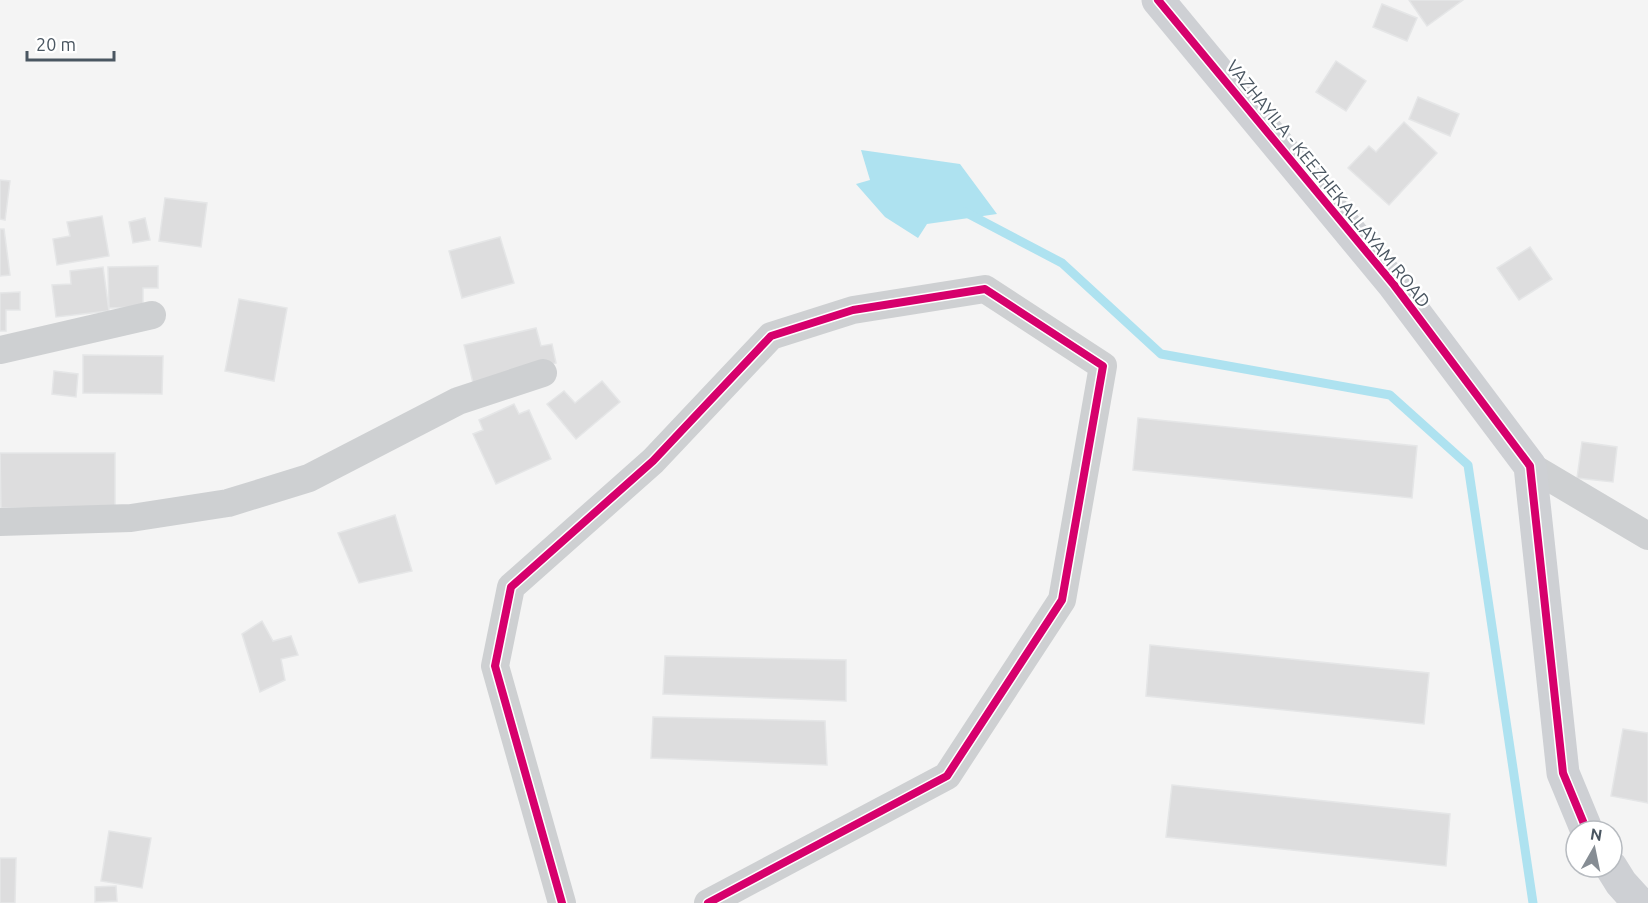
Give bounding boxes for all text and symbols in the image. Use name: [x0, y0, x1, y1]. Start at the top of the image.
scale bar: [27, 24, 114, 62]
text: 20 m: [36, 34, 76, 54]
street label: VAZHAYILA - KEEZHEKALLAYAM ROAD: [1223, 56, 1435, 311]
north arrow: [1564, 819, 1624, 879]
text: N: [1589, 824, 1604, 844]

